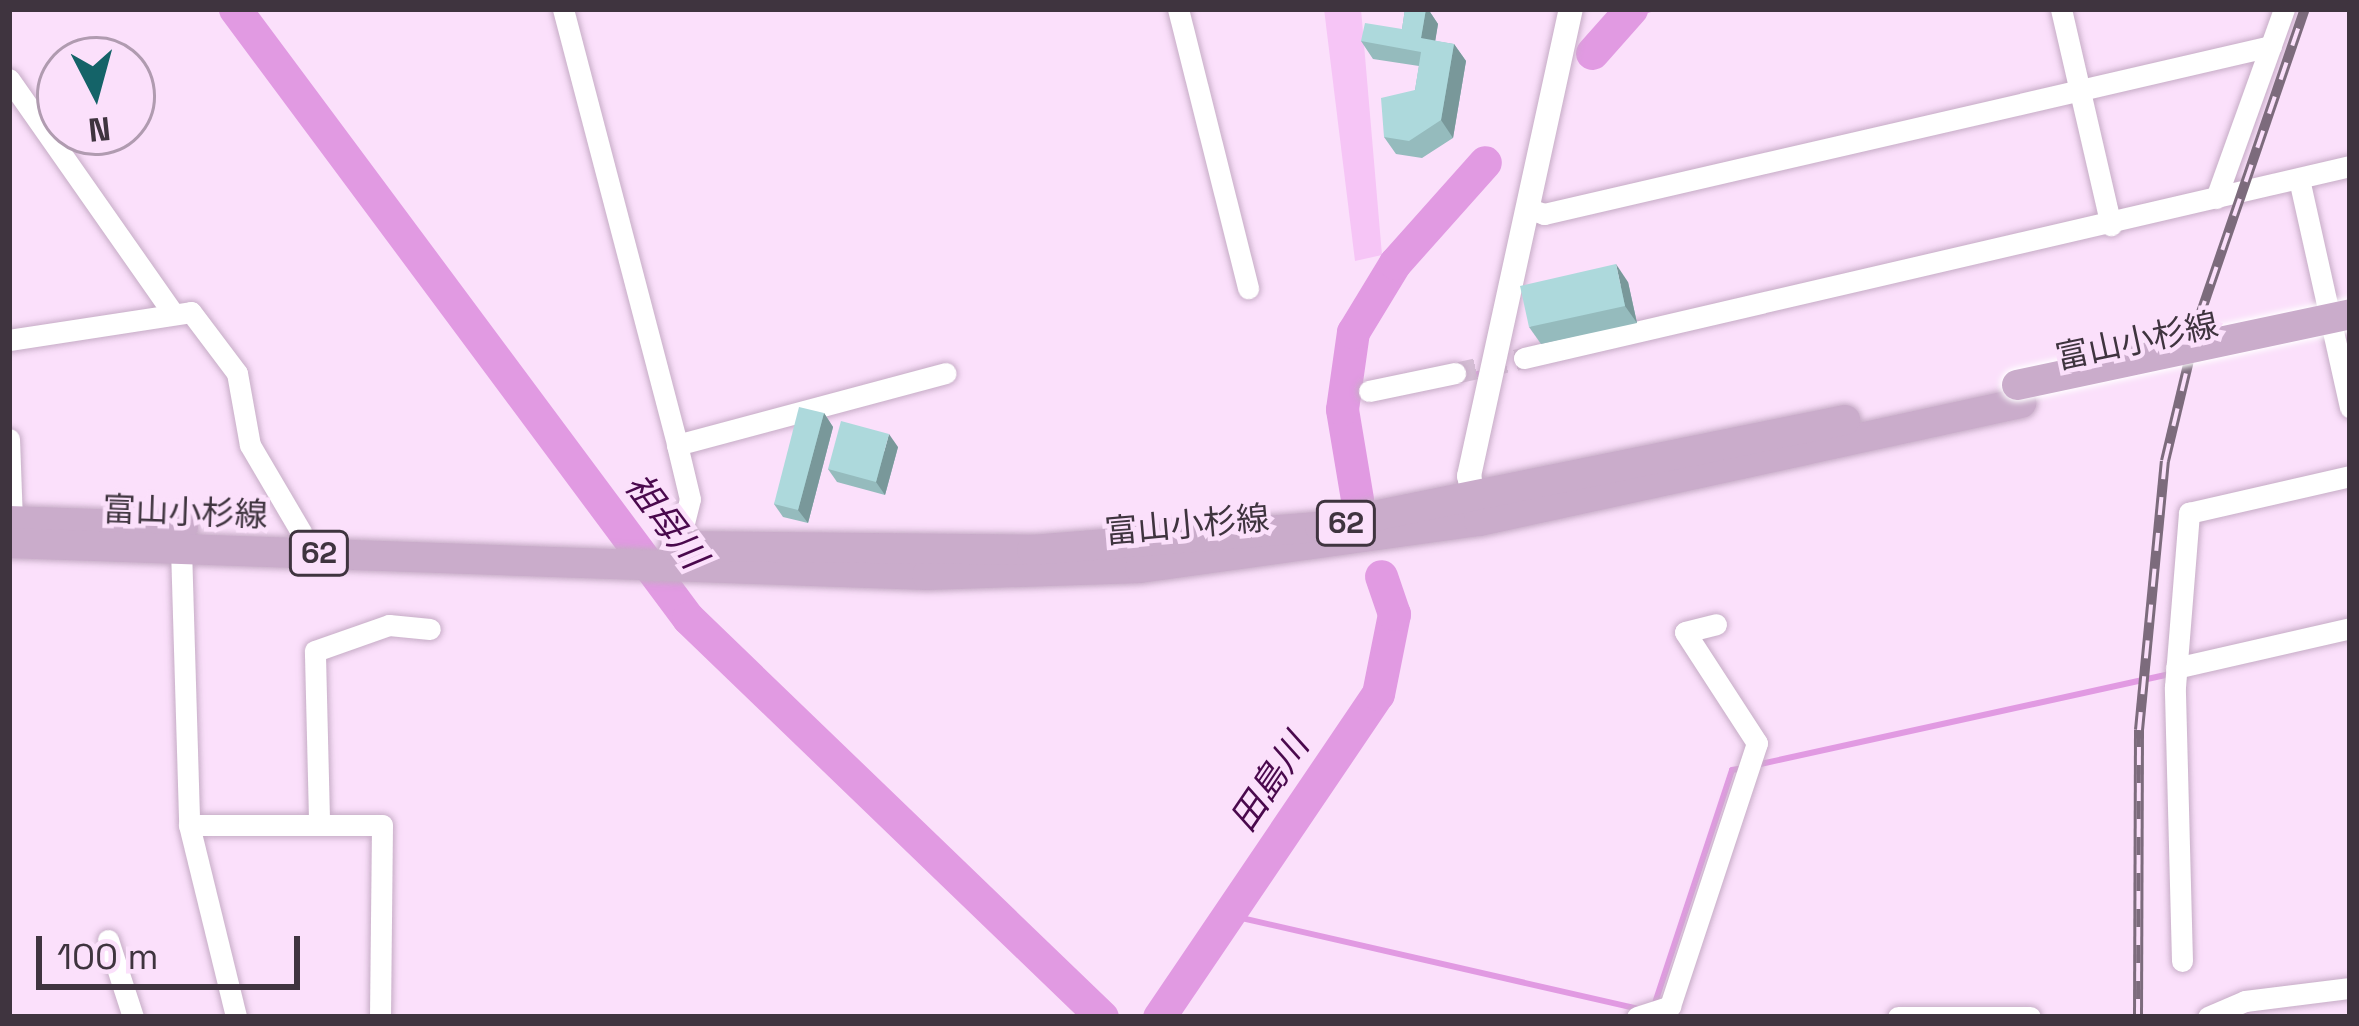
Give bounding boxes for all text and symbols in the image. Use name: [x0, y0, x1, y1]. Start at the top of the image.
north arrow: [36, 36, 156, 156]
text: N: [86, 107, 113, 151]
street label: 富山小杉線: [2052, 305, 2222, 379]
water label: 祖母川: [615, 465, 715, 577]
street label: 富山小杉線: [102, 490, 268, 536]
street label: 富山小杉線: [1103, 499, 1271, 553]
road number: 62: [1313, 499, 1379, 547]
road number: 62: [286, 529, 352, 577]
water label: 田島川: [1222, 726, 1318, 840]
scale bar: [42, 912, 306, 986]
text: 100 m: [57, 934, 158, 980]

